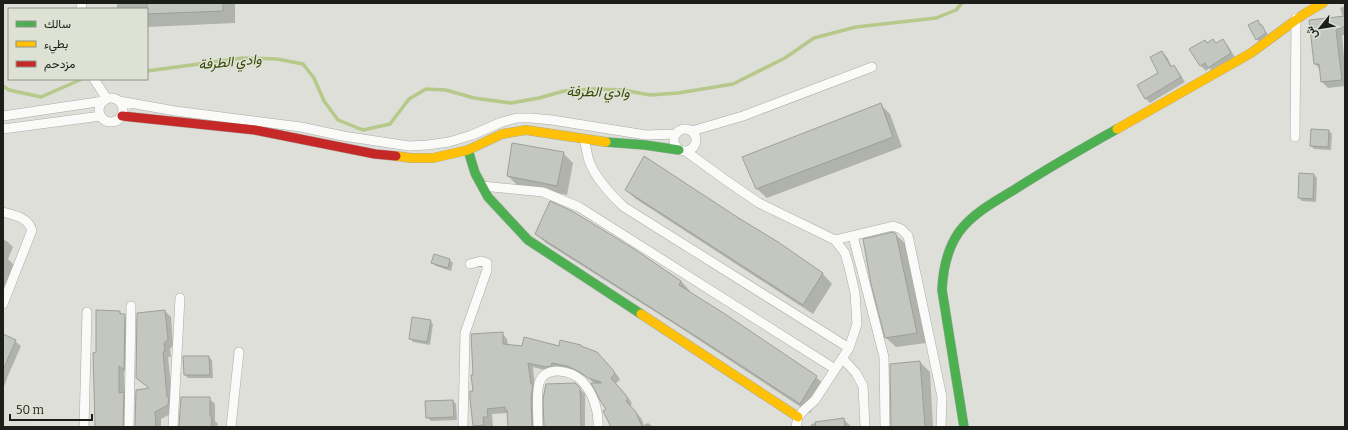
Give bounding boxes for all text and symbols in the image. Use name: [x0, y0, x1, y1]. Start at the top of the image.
legend: [8, 8, 148, 80]
north arrow: [1300, 8, 1340, 48]
text: سالك: [44, 17, 71, 31]
text: ش: [1303, 24, 1321, 42]
text: بطيء: [44, 37, 68, 54]
water label: وادي الطرفة: [198, 51, 263, 76]
text: مزدحم: [44, 57, 75, 72]
water label: وادي الطرفة: [566, 83, 631, 104]
scale bar: [10, 396, 92, 422]
text: 50 m: [16, 403, 45, 417]

